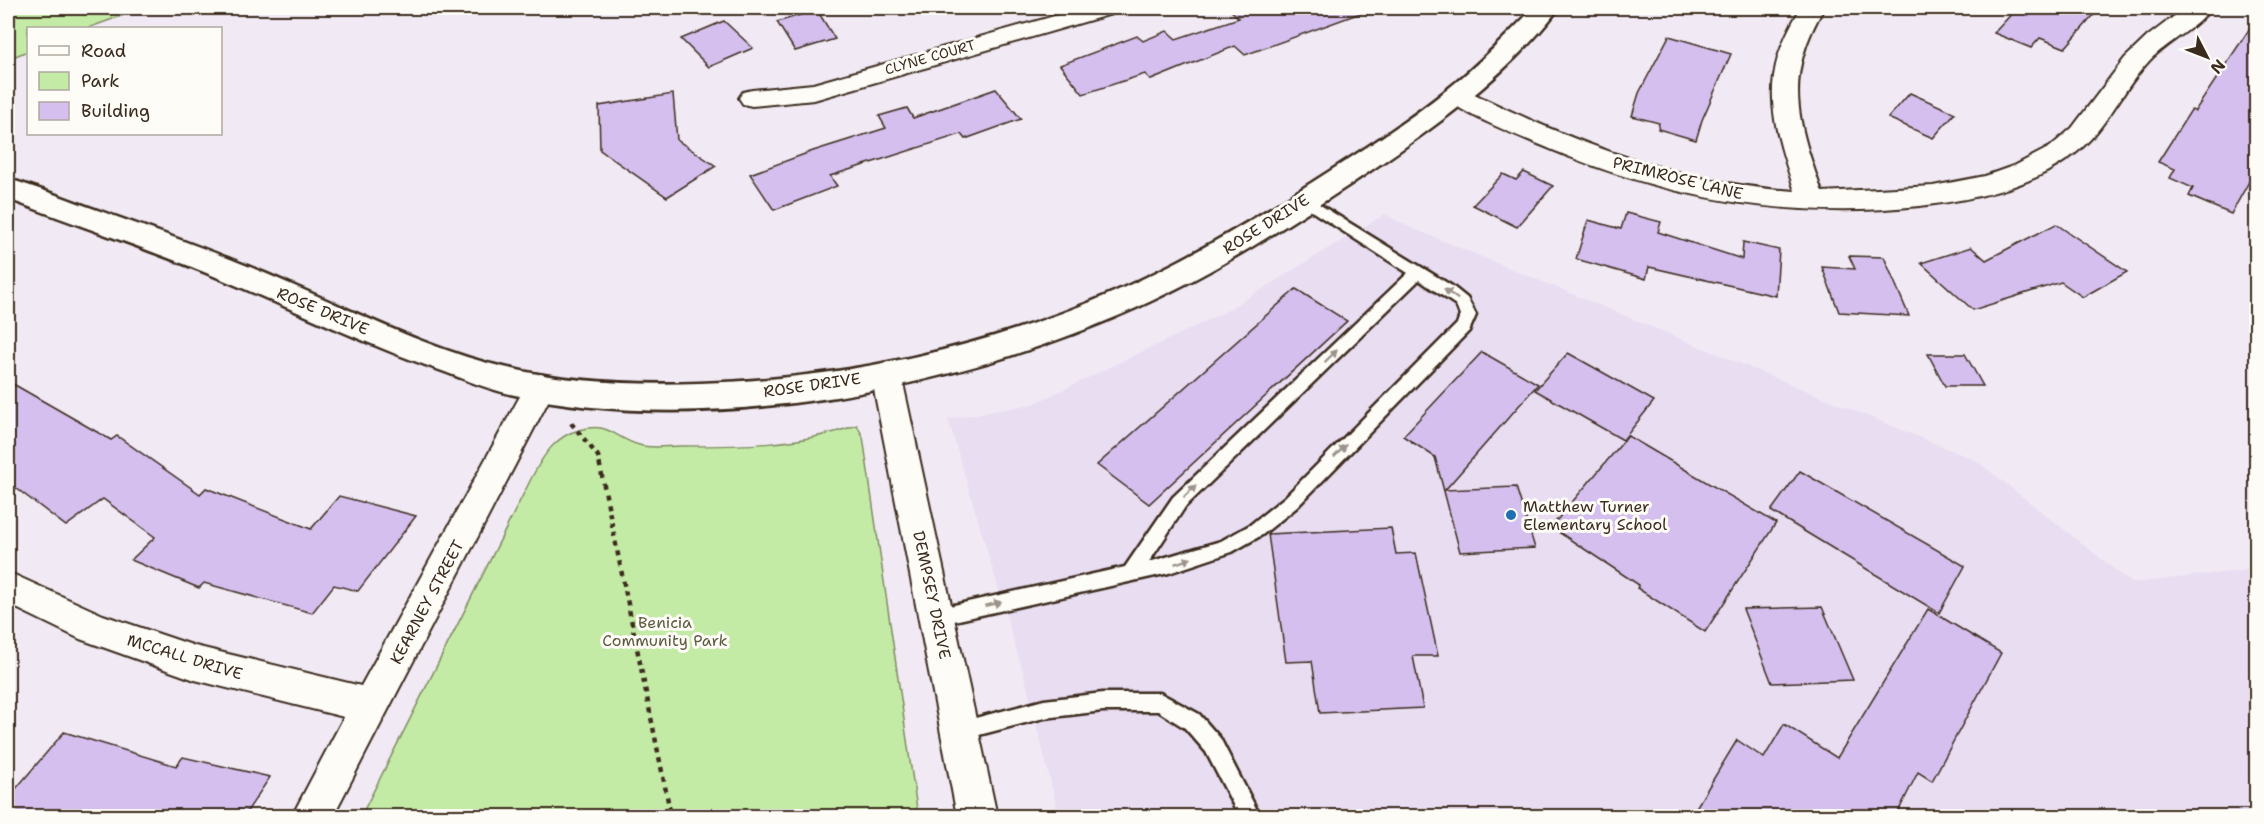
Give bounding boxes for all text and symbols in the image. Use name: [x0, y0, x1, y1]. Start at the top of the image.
legend: [27, 27, 222, 135]
north arrow: [2177, 27, 2237, 87]
street label: CLYNE COURT: [883, 35, 978, 79]
text: Road: [81, 39, 126, 63]
text: N: [2206, 55, 2230, 78]
text: Park: [81, 69, 120, 93]
text: Building: [81, 99, 150, 123]
street label: PRIMROSE LANE: [1611, 152, 1745, 204]
street label: ROSE DRIVE: [1219, 189, 1313, 259]
street label: ROSE DRIVE: [274, 282, 372, 340]
one-way arrow: [1443, 288, 1458, 300]
one-way arrow: [1323, 350, 1338, 363]
street label: ROSE DRIVE: [762, 368, 862, 402]
one-way arrow: [1333, 445, 1347, 459]
one-way arrow: [1183, 485, 1197, 499]
place label: Matthew Turner Elementary School: [1523, 496, 1667, 535]
marker: Matthew Turner Elementary School: [1504, 508, 1518, 522]
street label: DEMPSEY DRIVE: [908, 529, 956, 661]
street label: KEARNEY STREET: [385, 536, 469, 668]
one-way arrow: [1174, 555, 1192, 565]
one-way arrow: [984, 599, 1002, 609]
park label: Benicia Community Park: [602, 612, 728, 651]
street label: MCCALL DRIVE: [125, 629, 245, 685]

